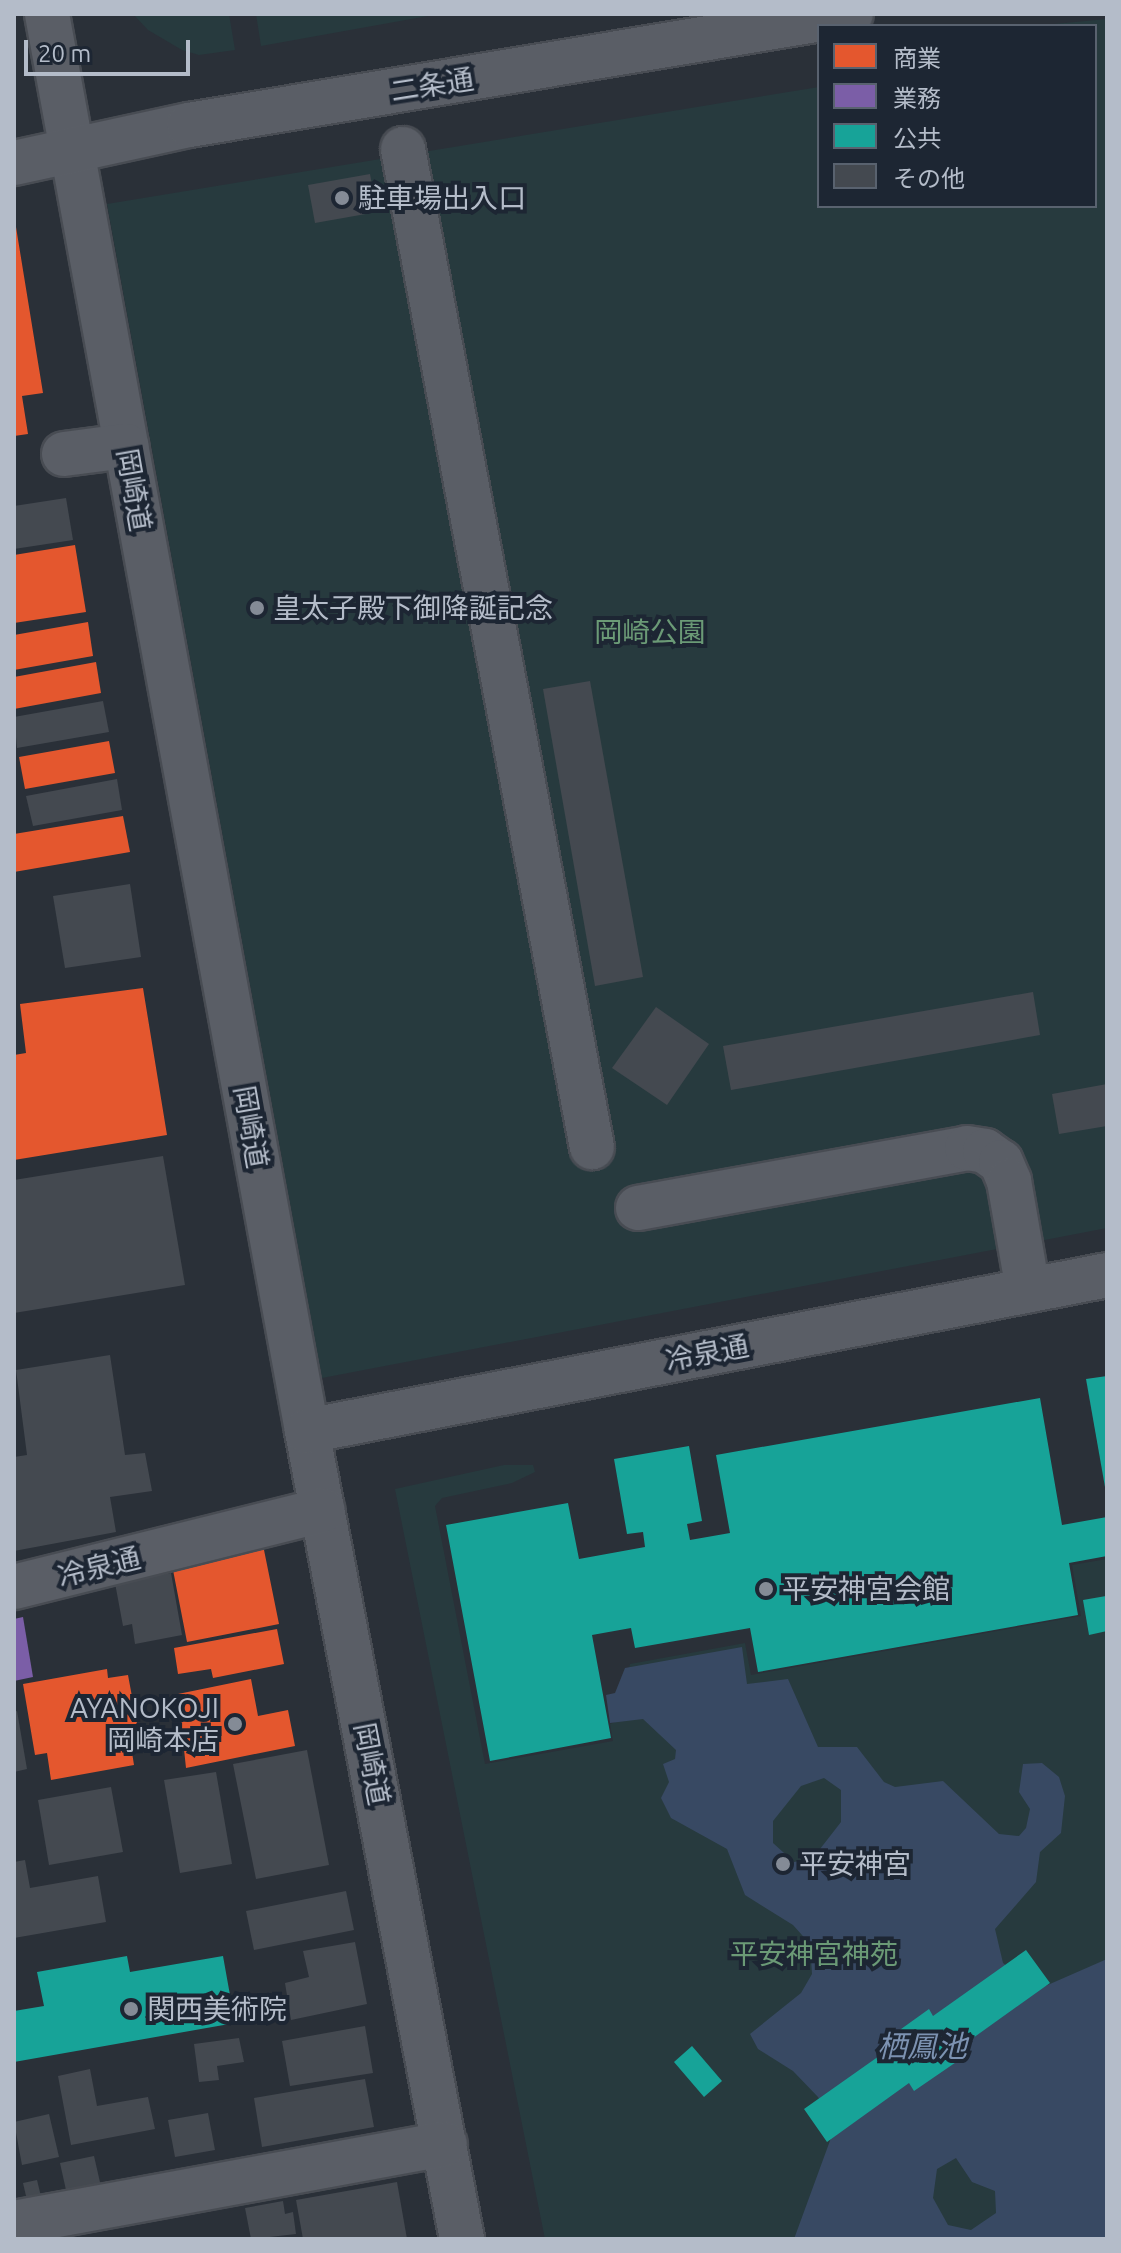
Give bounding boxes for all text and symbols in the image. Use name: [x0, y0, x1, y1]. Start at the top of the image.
scale bar: [28, 24, 194, 74]
legend: [817, 24, 1097, 208]
text: 20 m: [38, 40, 91, 67]
text: 商業: [893, 45, 941, 72]
street label: 二条通: [388, 62, 476, 108]
text: 業務: [893, 85, 941, 112]
text: 公共: [893, 125, 941, 152]
text: その他: [893, 165, 965, 192]
place label: 駐車場出入口: [358, 181, 526, 215]
marker: 駐車場出入口: [333, 189, 351, 207]
street label: 岡崎道: [110, 446, 158, 534]
place label: 皇太子殿下御降誕記念: [273, 591, 553, 625]
marker: 皇太子殿下御降誕記念: [248, 599, 266, 617]
park label: 岡崎公園: [594, 615, 706, 649]
street label: 岡崎道: [227, 1083, 275, 1171]
street label: 冷泉通: [663, 1328, 751, 1378]
street label: 冷泉通: [54, 1541, 144, 1593]
place label: 平安神宮会館: [782, 1572, 950, 1606]
marker: 平安神宮会館: [757, 1580, 775, 1598]
place label: AYANOKOJI 岡崎本店: [70, 1691, 219, 1757]
marker: AYANOKOJI 岡崎本店: [226, 1715, 244, 1733]
street label: 岡崎道: [347, 1720, 397, 1808]
place label: 平安神宮: [799, 1847, 911, 1881]
marker: 平安神宮: [774, 1855, 792, 1873]
park label: 平安神宮神苑: [730, 1937, 898, 1971]
place label: 関西美術院: [147, 1992, 287, 2026]
marker: 関西美術院: [122, 2000, 140, 2018]
water label: 栖鳳池: [877, 2028, 967, 2064]

